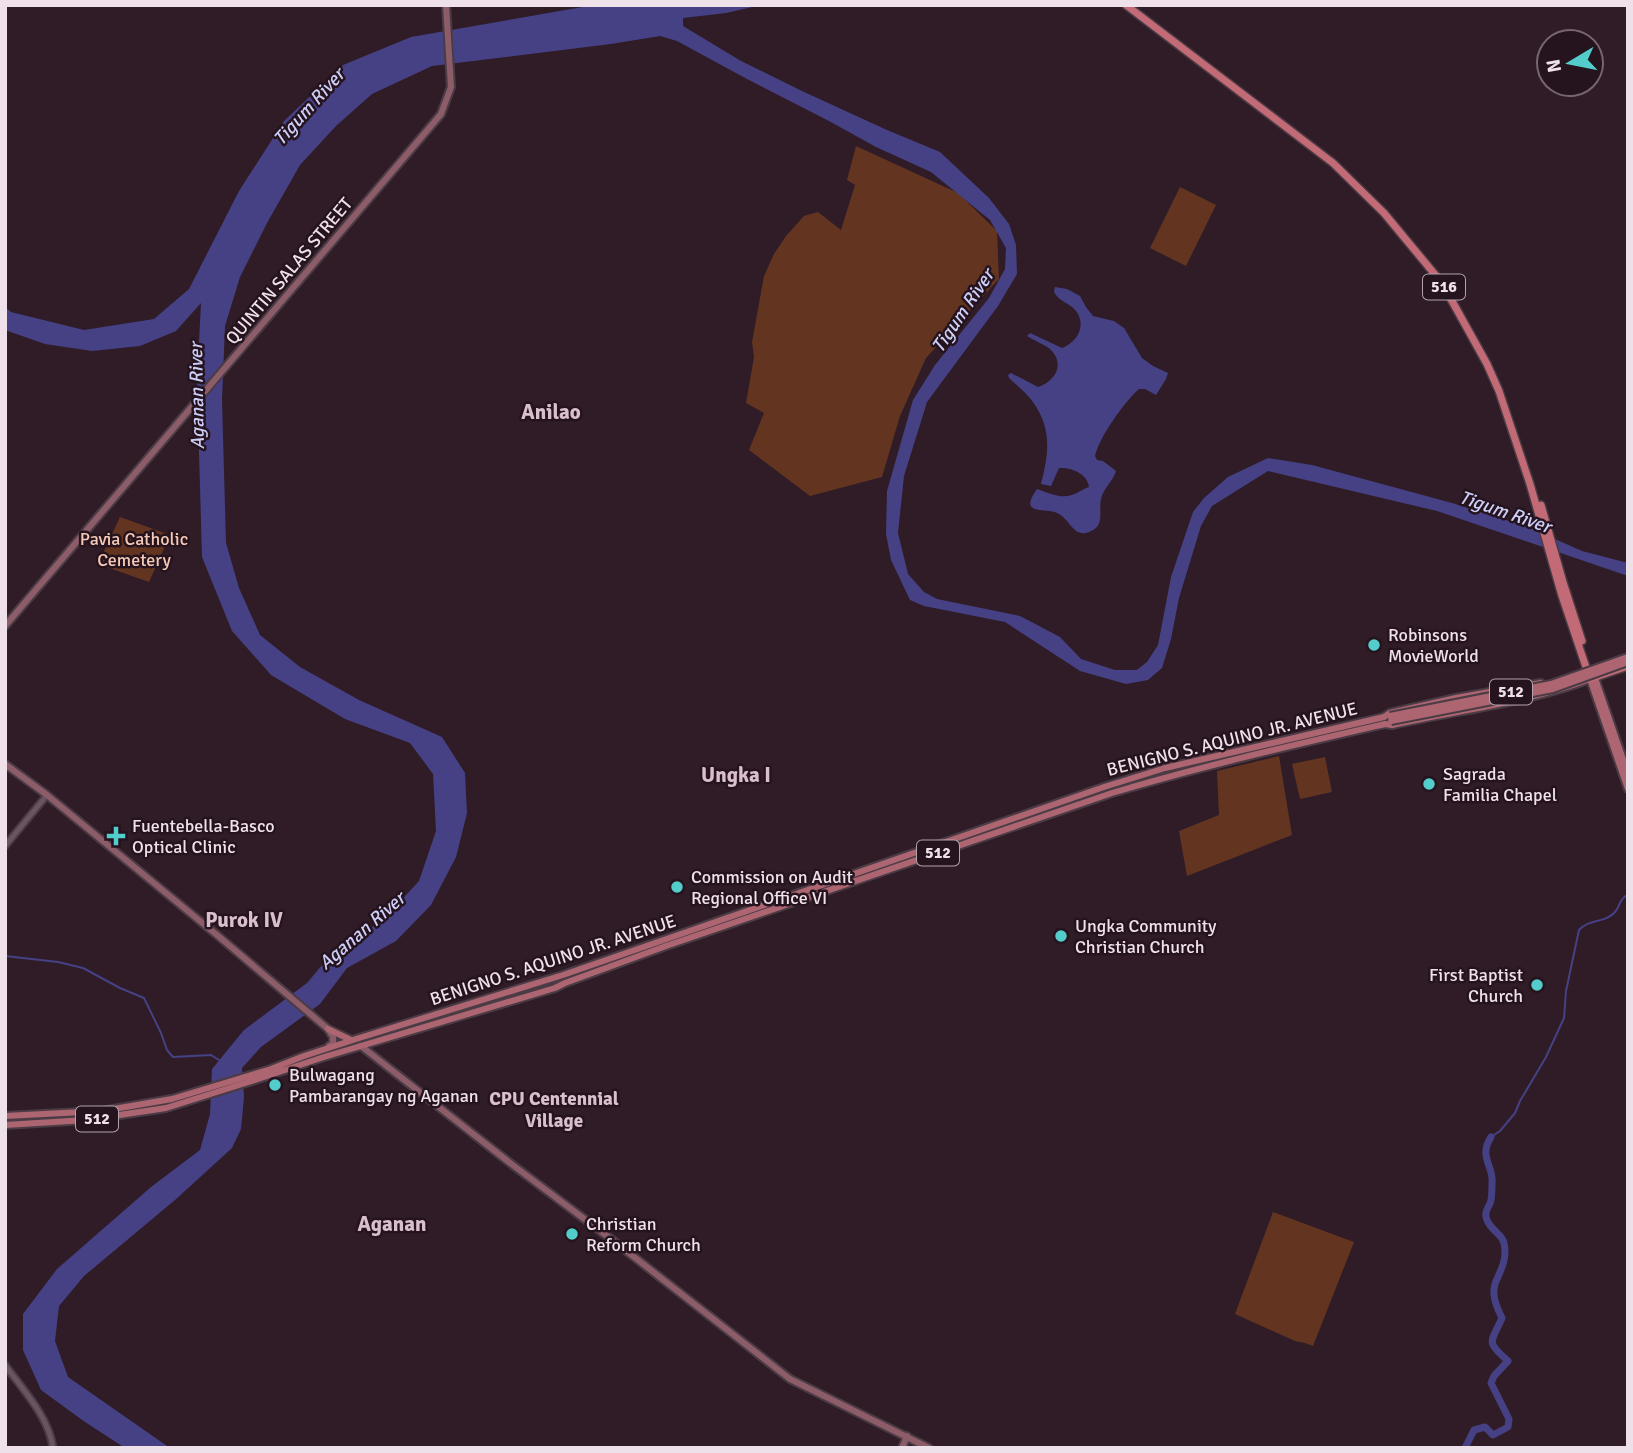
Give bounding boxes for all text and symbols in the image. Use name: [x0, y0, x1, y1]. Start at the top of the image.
north arrow: [1535, 28, 1605, 98]
text: N: [1541, 57, 1567, 74]
water label: Tigum River: [268, 61, 352, 151]
street label: QUINTIN SALAS STREET: [221, 193, 357, 349]
water label: Tigum River: [926, 262, 1001, 357]
road number: 516: [1423, 274, 1465, 300]
water label: Aganan River: [184, 339, 210, 450]
district label: Anilao: [521, 399, 581, 425]
water label: Tigum River: [1456, 485, 1557, 540]
park label: Pavia Catholic Cemetery: [80, 528, 188, 571]
place label: Robinsons MovieWorld: [1388, 624, 1479, 667]
marker: Robinsons MovieWorld: [1366, 637, 1382, 653]
road number: 512: [1490, 680, 1532, 705]
street label: BENIGNO S. AQUINO JR. AVENUE: [1104, 697, 1360, 781]
district label: Ungka I: [701, 762, 771, 788]
place label: Sagrada Familia Chapel: [1443, 763, 1557, 806]
marker: Sagrada Familia Chapel: [1421, 776, 1437, 792]
place label: Fuentebella-Basco Optical Clinic: [132, 815, 275, 858]
marker: Fuentebella-Basco Optical Clinic: [106, 826, 126, 846]
road number: 512: [917, 840, 959, 866]
place label: Commission on Audit Regional Office VI: [691, 866, 853, 909]
marker: Commission on Audit Regional Office VI: [669, 879, 685, 895]
water label: Aganan River: [314, 885, 413, 975]
district label: Purok IV: [205, 907, 283, 933]
street label: BENIGNO S. AQUINO JR. AVENUE: [427, 910, 679, 1010]
place label: Ungka Community Christian Church: [1075, 915, 1217, 958]
marker: Ungka Community Christian Church: [1053, 928, 1069, 944]
place label: First Baptist Church: [1429, 964, 1523, 1007]
marker: First Baptist Church: [1529, 977, 1545, 993]
place label: Bulwagang Pambarangay ng Aganan: [289, 1064, 479, 1107]
marker: Bulwagang Pambarangay ng Aganan: [267, 1077, 283, 1093]
district label: CPU Centennial Village: [489, 1087, 619, 1133]
road number: 512: [76, 1106, 118, 1132]
district label: Aganan: [358, 1211, 426, 1237]
place label: Christian Reform Church: [586, 1213, 701, 1256]
marker: Christian Reform Church: [564, 1226, 580, 1242]

